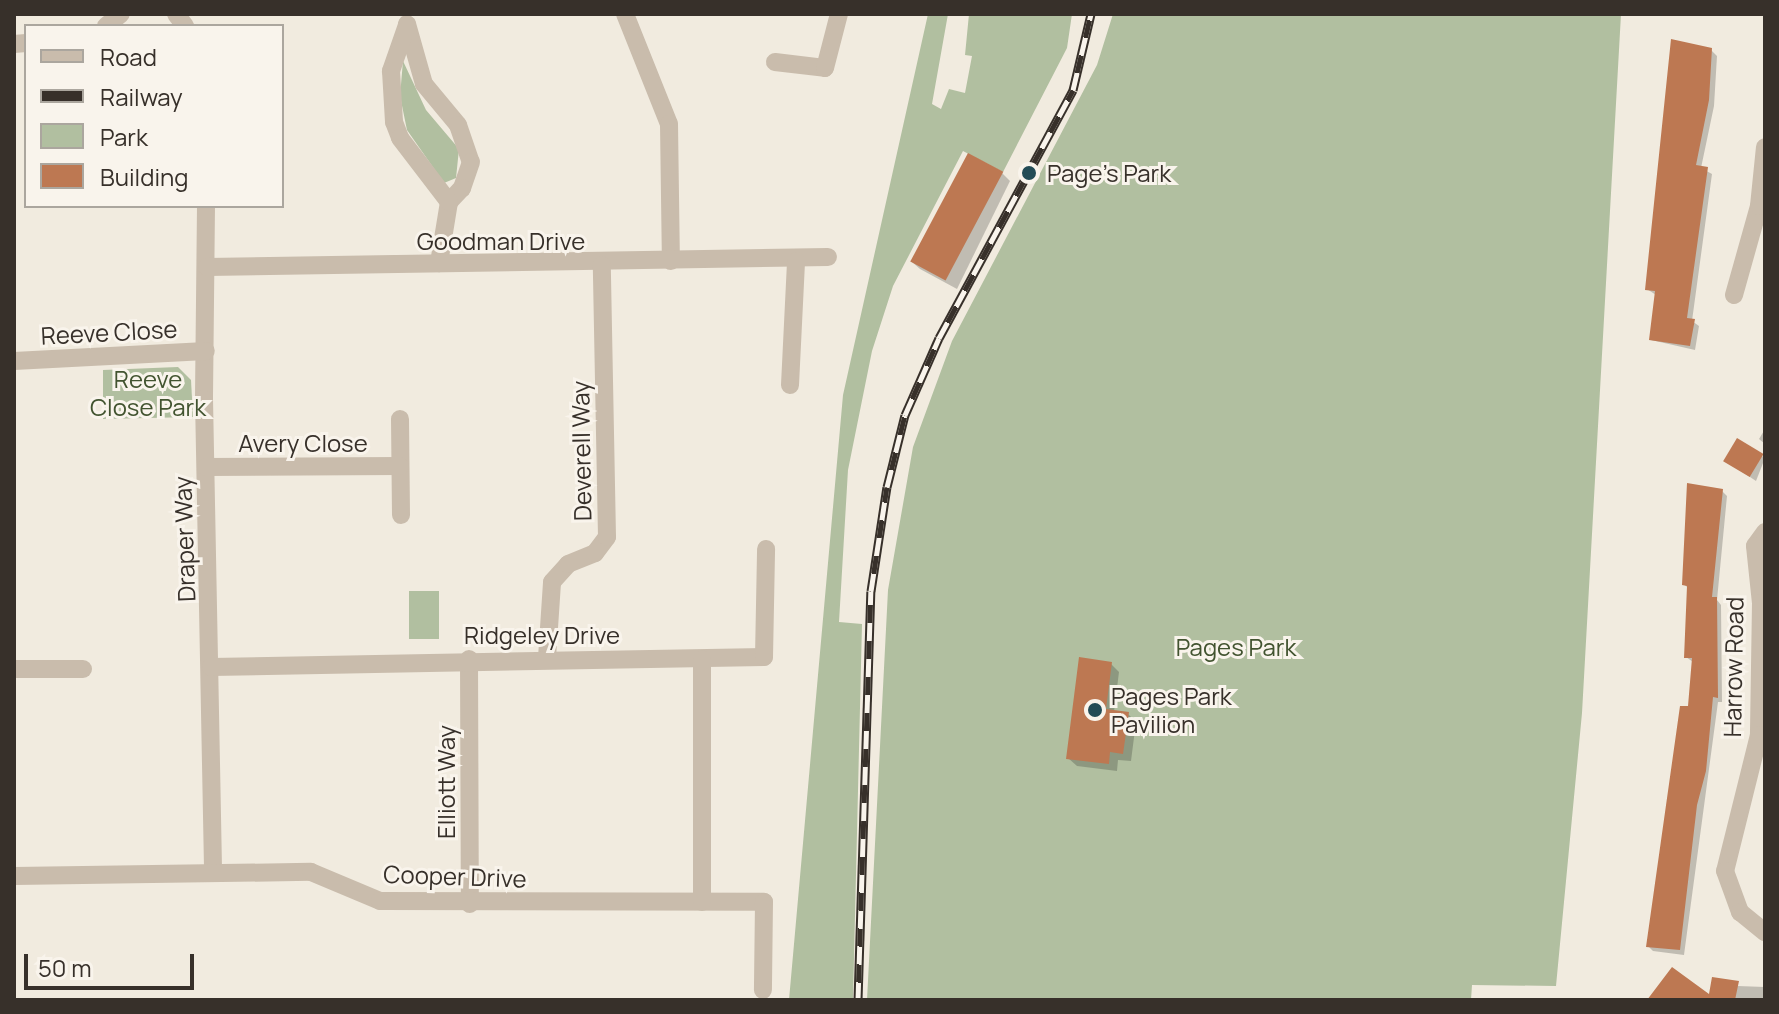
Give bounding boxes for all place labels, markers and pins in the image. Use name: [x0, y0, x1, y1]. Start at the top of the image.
place label: Page's Park: [1047, 159, 1171, 187]
marker: Page's Park: [1018, 162, 1040, 184]
place label: Pages Park Pavilion: [1111, 682, 1232, 738]
marker: Pages Park Pavilion: [1086, 701, 1104, 719]

